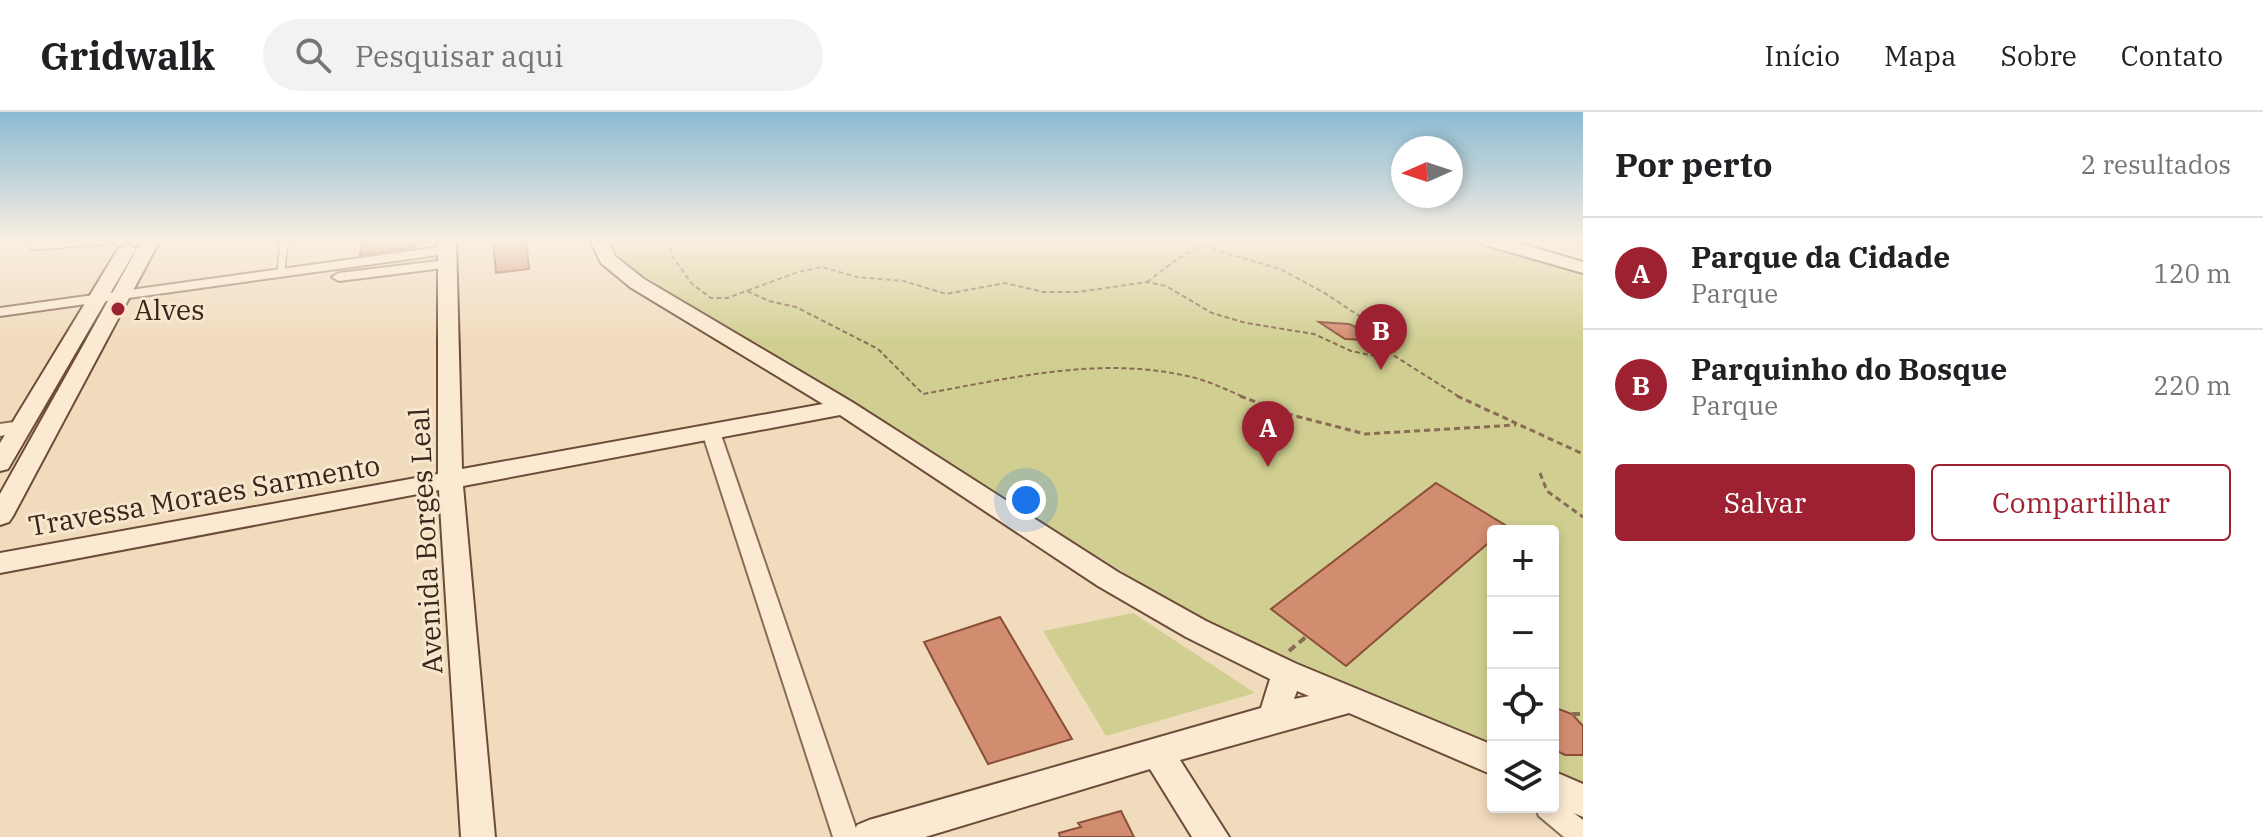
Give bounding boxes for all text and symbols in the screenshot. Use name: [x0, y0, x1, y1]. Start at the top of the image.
search box: [263, 19, 823, 91]
text: Gridwalk: [40, 31, 215, 80]
icon: search: [291, 33, 335, 77]
text: Pesquisar aqui: [355, 36, 563, 75]
text: Início: [1765, 37, 1840, 74]
text: Mapa: [1884, 37, 1956, 74]
text: Sobre: [2000, 37, 2077, 74]
text: Contato: [2121, 37, 2223, 74]
north arrow: [1391, 136, 1463, 208]
text: Por perto: [1615, 142, 1772, 186]
text: 2 resultados: [2081, 147, 2231, 181]
text: Parque da Cidade: [1691, 237, 1950, 276]
text: A: [1632, 256, 1650, 290]
text: 120 m: [2153, 256, 2231, 290]
text: Parque: [1691, 276, 1778, 310]
place label: Alves: [134, 291, 205, 328]
marker: Alves: [109, 300, 127, 318]
pin: B: [1355, 304, 1407, 370]
text: Parquinho do Bosque: [1691, 349, 2007, 388]
text: B: [1632, 368, 1650, 402]
text: 220 m: [2153, 368, 2231, 402]
text: Parque: [1691, 388, 1778, 422]
pin: A: [1242, 401, 1294, 467]
street label: Avenida Borges Leal: [400, 407, 450, 675]
street label: Travessa Moraes Sarmento: [25, 446, 383, 544]
button: Salvar: [1615, 464, 1915, 541]
button: Compartilhar: [1931, 464, 2231, 541]
your location: [1006, 480, 1046, 520]
map controls: [1487, 525, 1559, 813]
button: +: [1487, 525, 1559, 597]
button: −: [1487, 597, 1559, 669]
button: locate: [1487, 669, 1559, 741]
button: layers: [1487, 741, 1559, 813]

